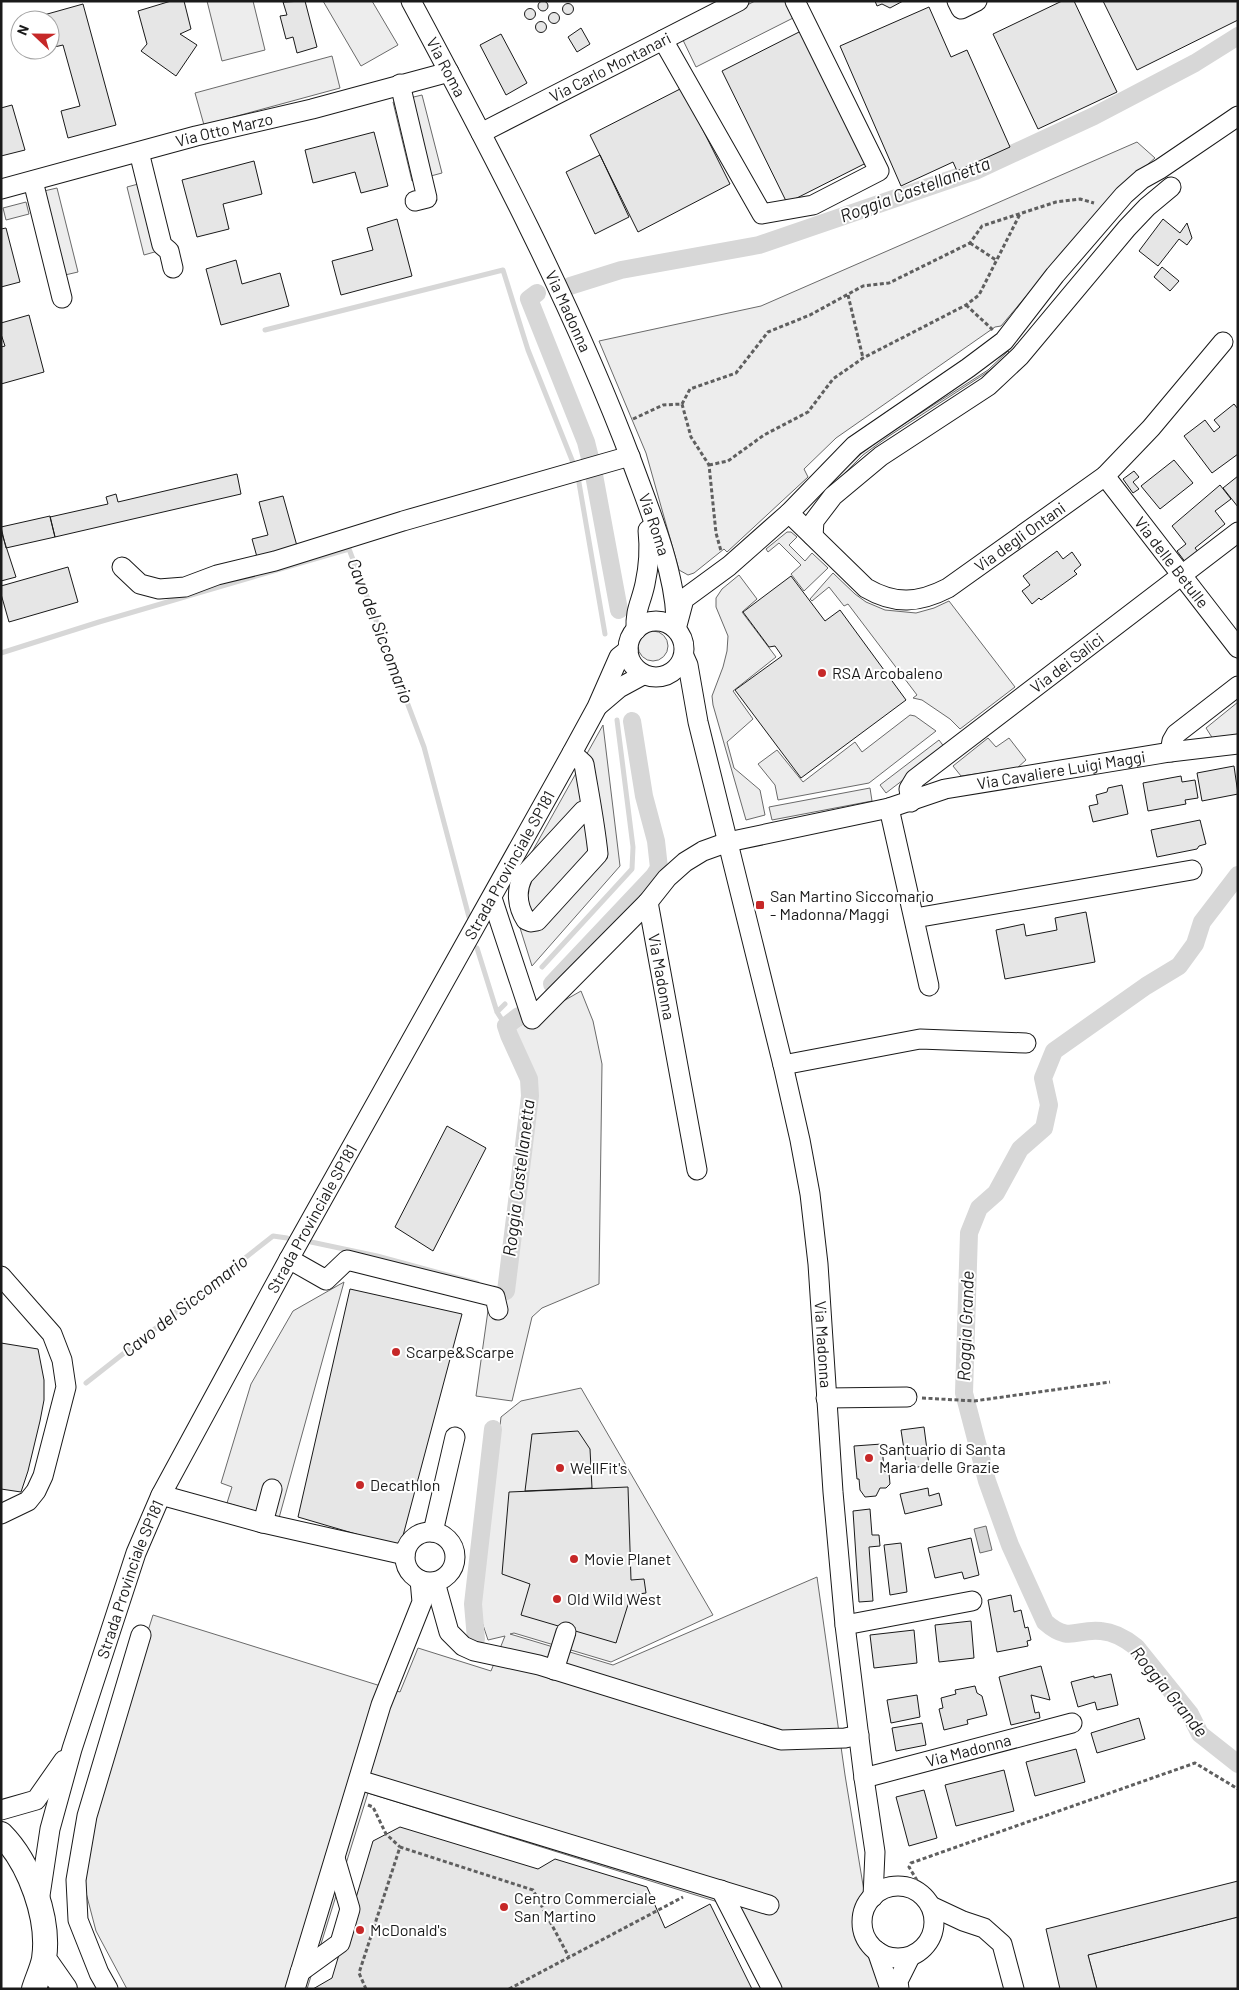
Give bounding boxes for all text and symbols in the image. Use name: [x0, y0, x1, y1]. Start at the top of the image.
north arrow: [10, 10, 60, 60]
text: N: [13, 22, 32, 37]
street label: Via Carlo Montanari: [546, 28, 674, 105]
street label: Via Roma: [423, 34, 470, 100]
street label: Via Otto Marzo: [173, 108, 275, 150]
water label: Roggia Castellanetta: [837, 152, 993, 226]
street label: Via Madonna: [542, 267, 596, 355]
street label: Via Roma: [635, 490, 674, 558]
street label: Via degli Ontani: [970, 498, 1069, 575]
street label: Via delle Betulle: [1131, 513, 1213, 611]
water label: Cavo del Siccomario: [343, 555, 419, 706]
street label: Via dei Salici: [1026, 628, 1107, 696]
place label: RSA Arcobaleno: [832, 663, 943, 682]
marker: RSA Arcobaleno: [816, 667, 828, 679]
street label: Via Cavaliere Luigi Maggi: [975, 746, 1147, 793]
street label: Strada Provinciale SP181: [460, 787, 558, 942]
place label: San Martino Siccomario - Madonna/Maggi: [770, 886, 934, 923]
marker: San Martino Siccomario - Madonna/Maggi: [754, 899, 766, 911]
street label: Via Madonna: [645, 932, 679, 1021]
water label: Roggia Castellanetta: [497, 1098, 539, 1258]
street label: Strada Provinciale SP181: [262, 1141, 360, 1296]
water label: Cavo del Siccomario: [117, 1249, 252, 1361]
water label: Roggia Grande: [952, 1270, 978, 1382]
street label: Via Madonna: [811, 1300, 836, 1389]
place label: Scarpe&Scarpe: [406, 1342, 514, 1361]
marker: Scarpe&Scarpe: [390, 1346, 402, 1358]
place label: Santuario di Santa Maria delle Grazie: [879, 1439, 1006, 1476]
marker: Santuario di Santa Maria delle Grazie: [863, 1452, 875, 1464]
place label: WellFit's: [570, 1458, 628, 1477]
marker: WellFit's: [554, 1462, 566, 1474]
place label: Decathlon: [370, 1475, 440, 1494]
marker: Decathlon: [354, 1479, 366, 1491]
street label: Strada Provinciale SP181: [92, 1497, 167, 1661]
place label: Movie Planet: [584, 1549, 671, 1568]
marker: Movie Planet: [568, 1553, 580, 1565]
place label: Old Wild West: [567, 1589, 661, 1608]
marker: Old Wild West: [551, 1593, 563, 1605]
water label: Roggia Grande: [1126, 1641, 1213, 1741]
street label: Via Madonna: [924, 1730, 1013, 1770]
place label: Centro Commerciale San Martino: [514, 1888, 656, 1925]
marker: Centro Commerciale San Martino: [498, 1901, 510, 1913]
place label: McDonald's: [370, 1920, 447, 1939]
marker: McDonald's: [354, 1924, 366, 1936]

